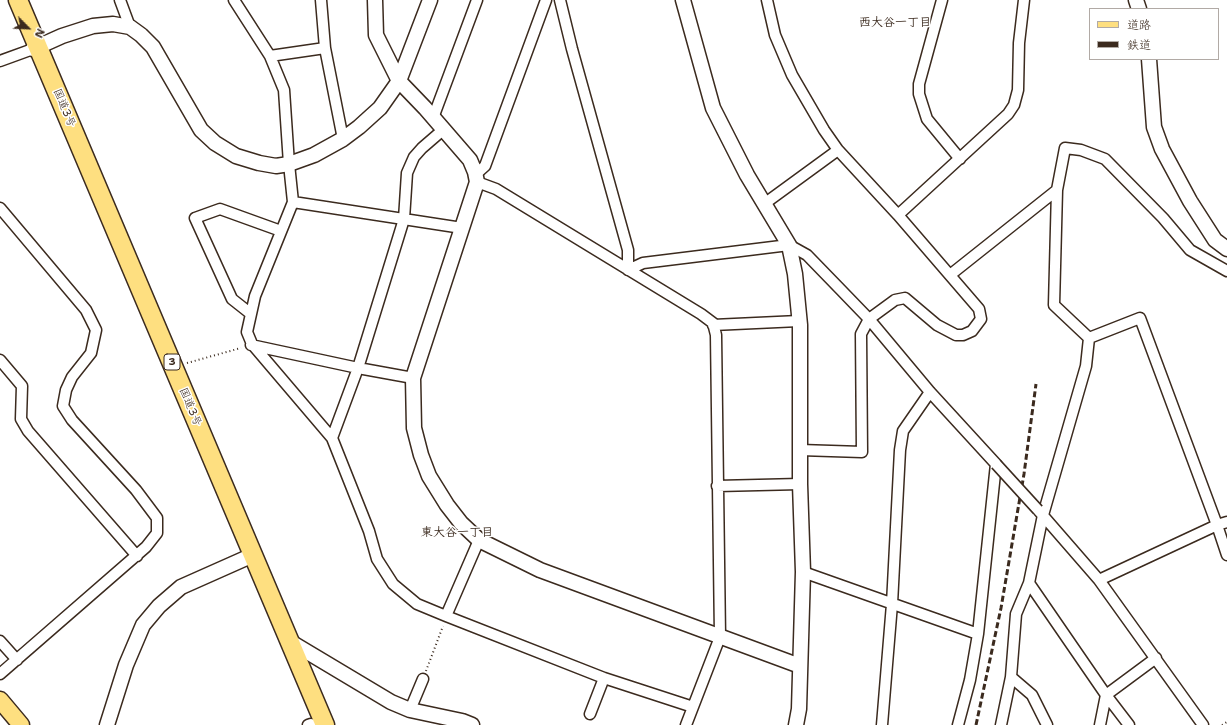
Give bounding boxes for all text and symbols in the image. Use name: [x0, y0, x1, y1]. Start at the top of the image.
north arrow: [8, 8, 48, 48]
legend: [1089, 8, 1219, 60]
district label: 西大谷一丁目: [859, 16, 931, 30]
text: 道路: [1127, 17, 1151, 33]
text: N: [31, 26, 48, 40]
text: 鉄道: [1127, 37, 1151, 53]
street label: 国道3号: [50, 87, 78, 129]
road number: 3: [164, 354, 180, 370]
street label: 国道3号: [176, 386, 204, 428]
district label: 東大谷一丁目: [421, 526, 493, 540]

